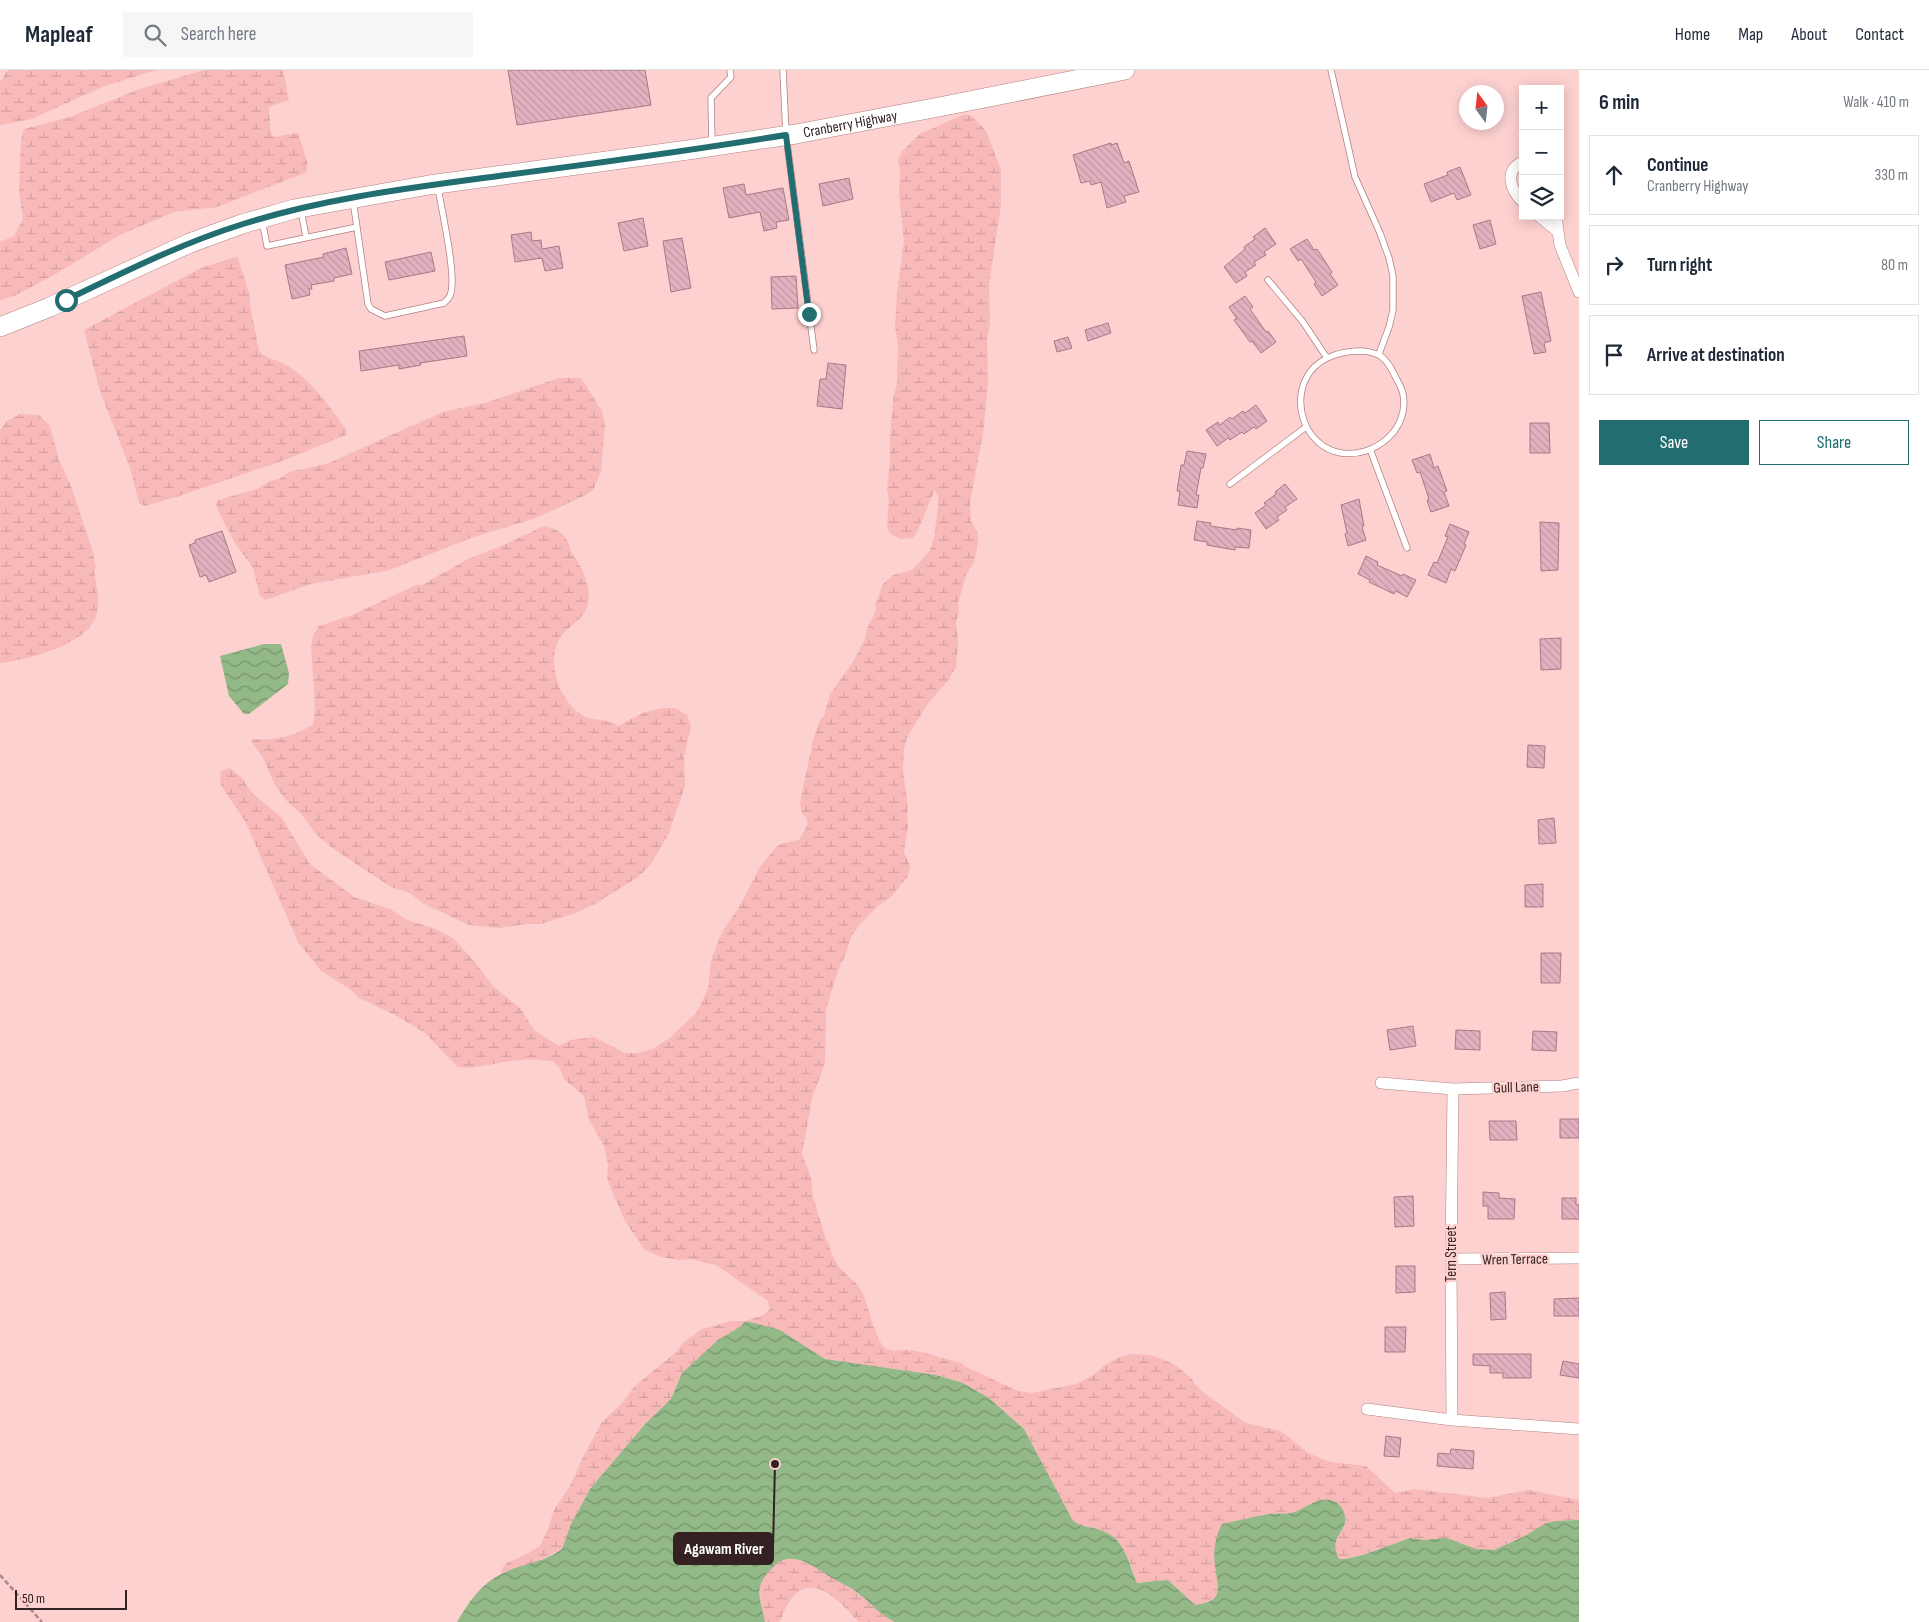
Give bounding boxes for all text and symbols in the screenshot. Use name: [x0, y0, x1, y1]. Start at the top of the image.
search box: [123, 12, 473, 57]
text: Mapleaf: [25, 20, 93, 49]
icon: search: [141, 21, 169, 49]
text: Search here: [181, 23, 256, 46]
text: Home: [1675, 24, 1710, 45]
text: Map: [1738, 24, 1763, 45]
text: About: [1791, 24, 1827, 45]
text: Contact: [1855, 24, 1904, 45]
north arrow: [1459, 85, 1504, 130]
map controls: [1519, 85, 1564, 220]
button: +: [1519, 85, 1564, 130]
text: 6 min: [1599, 90, 1640, 115]
text: Walk · 410 m: [1843, 93, 1909, 112]
street label: Cranberry Highway: [802, 106, 899, 142]
button: −: [1519, 130, 1564, 175]
text: Continue: [1647, 154, 1708, 177]
icon: ahead: [1600, 161, 1628, 189]
text: 330 m: [1875, 166, 1908, 185]
button: layers: [1519, 175, 1564, 220]
text: Cranberry Highway: [1647, 177, 1748, 196]
icon: right: [1600, 251, 1628, 279]
text: Turn right: [1647, 254, 1712, 277]
text: 80 m: [1881, 256, 1908, 275]
route start: [55, 289, 78, 312]
route end: [798, 303, 821, 326]
icon: arrive: [1600, 341, 1628, 369]
text: Arrive at destination: [1647, 344, 1785, 367]
button: Save: [1599, 420, 1749, 465]
button: Share: [1759, 420, 1909, 465]
street label: Gull Lane: [1493, 1077, 1539, 1098]
street label: Tern Street: [1442, 1226, 1461, 1282]
street label: Wren Terrace: [1482, 1249, 1548, 1270]
callout: Agawam River: [674, 1533, 773, 1564]
text: Agawam River: [683, 1540, 764, 1559]
scale bar: [15, 1587, 128, 1610]
text: 50 m: [22, 1590, 45, 1607]

